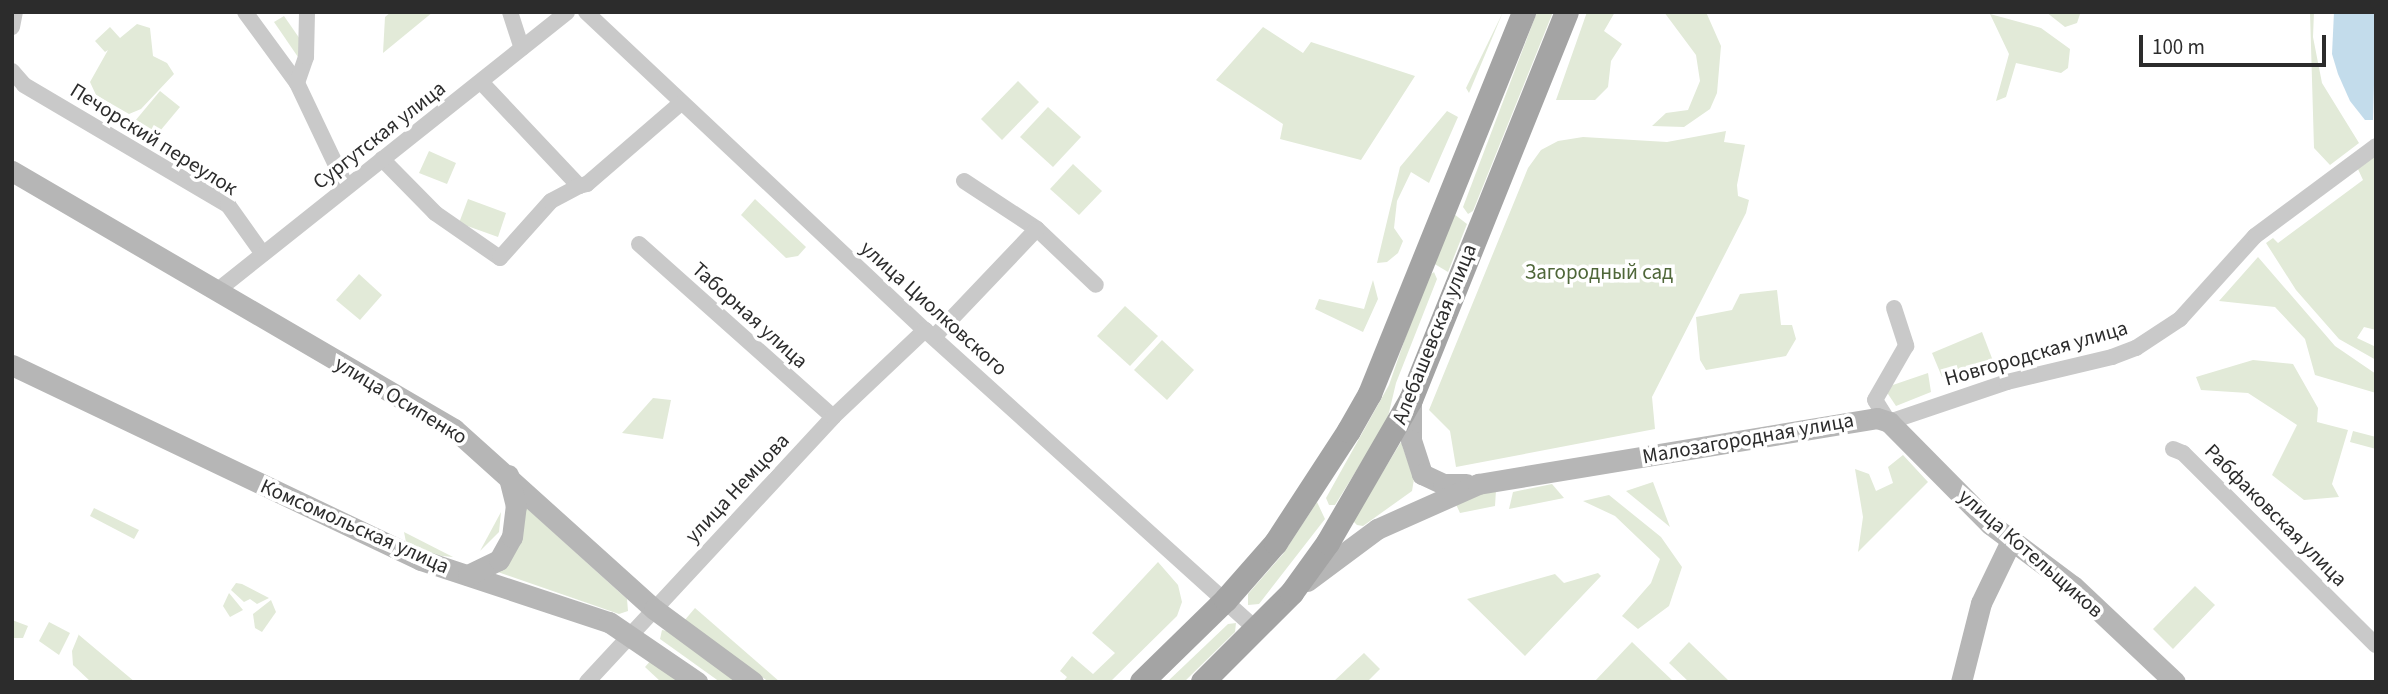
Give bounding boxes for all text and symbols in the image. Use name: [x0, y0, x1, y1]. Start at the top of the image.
scale bar: [2143, 21, 2330, 65]
text: 100 m: [2152, 32, 2205, 62]
street label: Сургутская улица: [308, 75, 450, 195]
street label: Печорский переулок: [66, 77, 242, 201]
street label: улица Циолковского: [855, 235, 1013, 381]
street label: Алебашевская улица: [1386, 240, 1482, 428]
street label: Таборная улица: [687, 256, 813, 374]
park label: Загородный сад: [1525, 259, 1673, 285]
street label: Новгородская улица: [1941, 315, 2131, 391]
street label: улица Осипенко: [330, 351, 472, 449]
street label: Малозагородная улица: [1640, 407, 1856, 469]
street label: улица Немцова: [680, 428, 794, 548]
street label: Рабфаковская улица: [2199, 438, 2353, 592]
street label: Комсомольская улица: [257, 473, 453, 579]
street label: улица Котельщиков: [1954, 483, 2108, 623]

